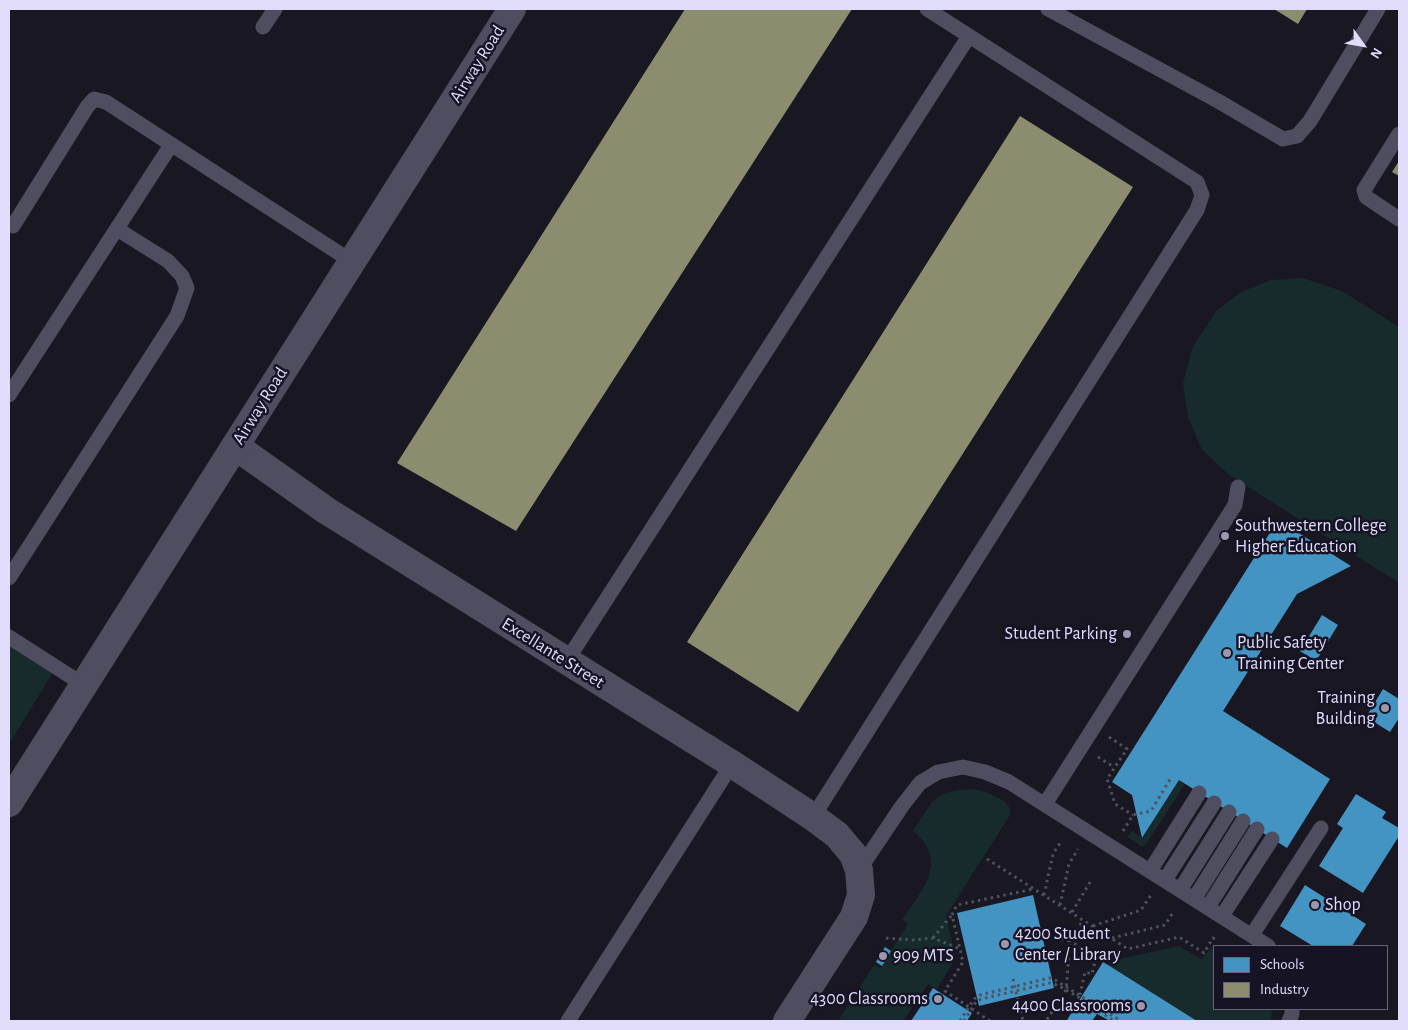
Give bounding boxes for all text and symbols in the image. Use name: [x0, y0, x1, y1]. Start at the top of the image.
north arrow: [1338, 20, 1388, 70]
street label: Airway Road: [445, 21, 509, 107]
text: N: [1367, 45, 1384, 61]
street label: Airway Road: [228, 363, 292, 449]
place label: Southwestern College Higher Education: [1235, 515, 1387, 558]
marker: Southwestern College Higher Education: [1219, 530, 1231, 542]
street label: Excellante Street: [498, 613, 608, 693]
place label: Student Parking: [1005, 623, 1117, 645]
marker: Student Parking: [1121, 628, 1133, 640]
place label: Public Safety Training Center: [1237, 632, 1344, 674]
marker: Public Safety Training Center: [1221, 647, 1233, 659]
place label: Training Building: [1316, 687, 1375, 730]
marker: Training Building: [1379, 702, 1391, 714]
place label: Shop: [1325, 894, 1361, 916]
marker: Shop: [1309, 899, 1321, 911]
place label: 4200 Student Center / Library: [1015, 923, 1121, 966]
marker: 4200 Student Center / Library: [999, 938, 1011, 950]
place label: 909 MTS: [893, 945, 954, 967]
legend: [1213, 945, 1388, 1010]
marker: 909 MTS: [877, 950, 889, 962]
text: Schools: [1260, 957, 1304, 972]
text: Industry: [1260, 982, 1309, 997]
place label: 4300 Classrooms: [810, 988, 928, 1010]
marker: 4300 Classrooms: [932, 993, 944, 1005]
place label: 4400 Classrooms: [1012, 995, 1131, 1017]
marker: 4400 Classrooms: [1135, 1000, 1147, 1012]

